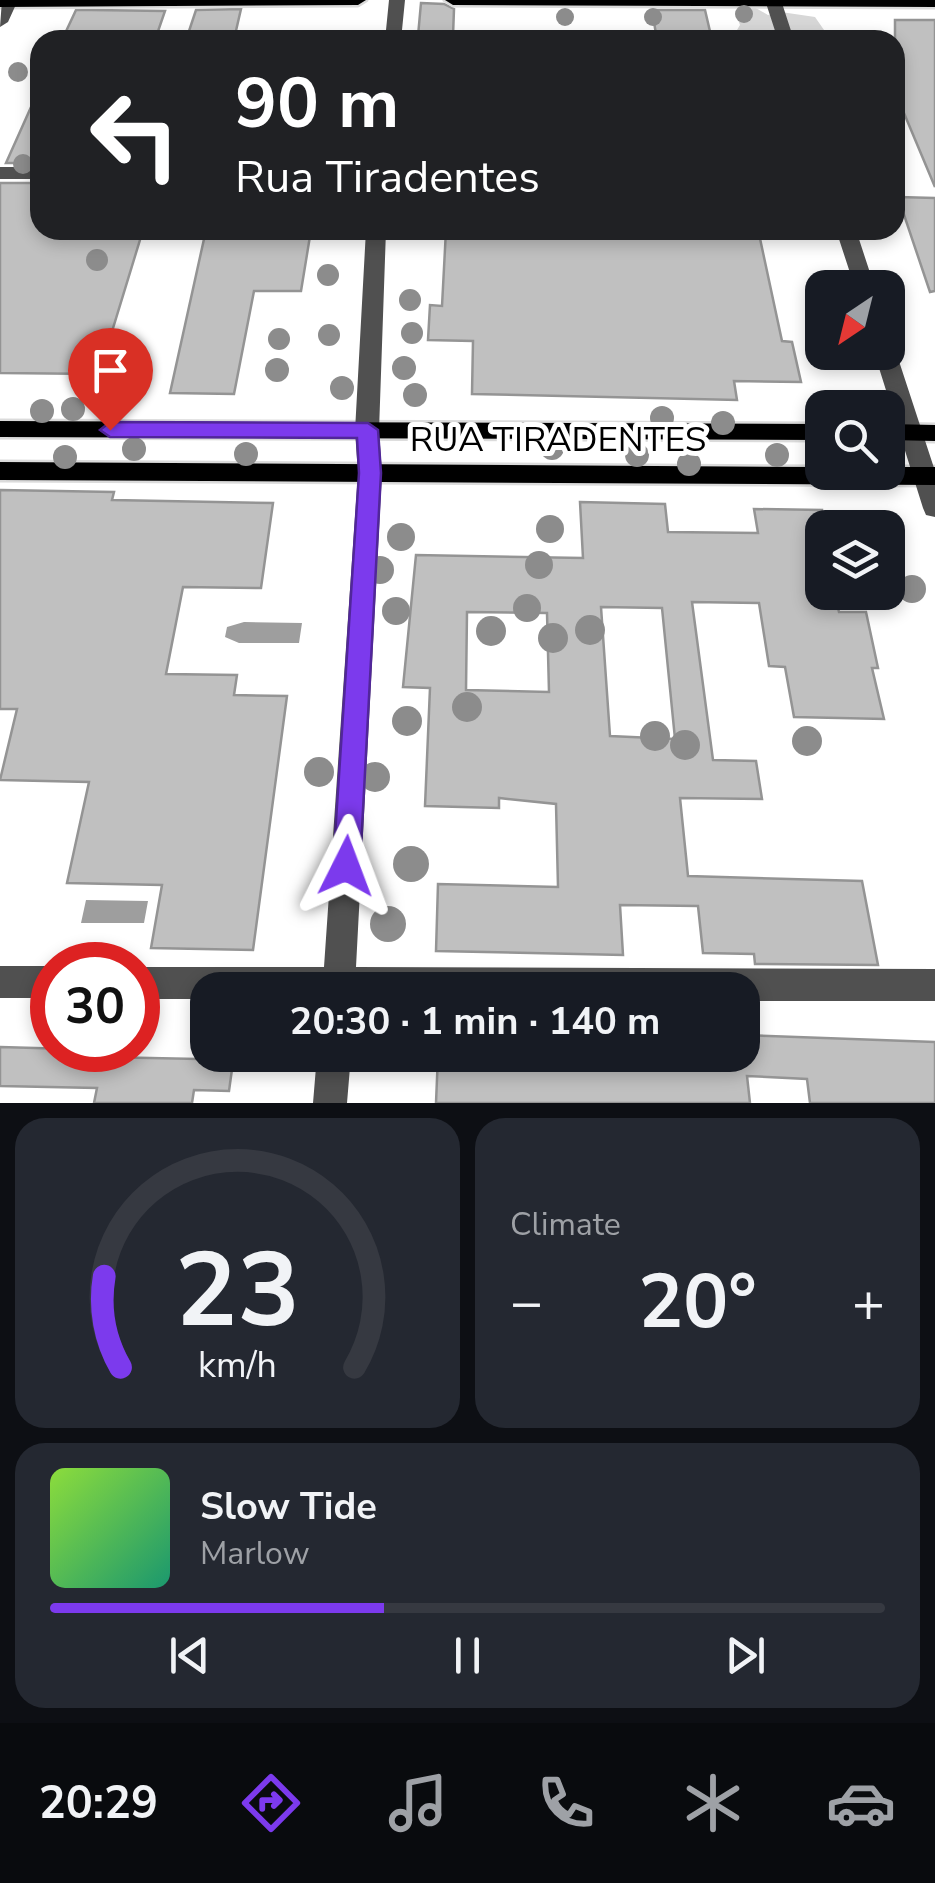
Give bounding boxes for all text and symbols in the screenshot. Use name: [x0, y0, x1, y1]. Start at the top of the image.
text: 90 m: [235, 56, 399, 152]
icon: left: [70, 70, 200, 200]
text: Rua Tiradentes: [235, 147, 540, 208]
north arrow: [805, 270, 905, 370]
map controls: [805, 270, 905, 610]
pin: [68, 328, 153, 431]
icon: arrive: [83, 343, 138, 398]
button: search: [805, 390, 905, 490]
street label: RUA TIRADENTES: [410, 416, 706, 463]
button: layers: [805, 510, 905, 610]
position arrow: [294, 814, 398, 918]
speed limit sign: 30: [30, 942, 160, 1072]
text: 20:30 · 1 min · 140 m: [290, 996, 660, 1047]
text: Climate: [510, 1203, 621, 1246]
text: 23: [175, 1220, 300, 1362]
text: 20°: [638, 1251, 757, 1353]
text: −: [510, 1265, 543, 1340]
text: +: [852, 1265, 885, 1340]
text: km/h: [198, 1341, 277, 1390]
text: Slow Tide: [200, 1481, 377, 1532]
text: Marlow: [200, 1532, 310, 1575]
icon: previous: [162, 1628, 217, 1683]
icon: pause: [440, 1628, 495, 1683]
icon: next: [718, 1628, 773, 1683]
icon: directions: [236, 1768, 306, 1838]
icon: music: [383, 1768, 453, 1838]
icon: phone: [531, 1768, 601, 1838]
icon: climate: [678, 1768, 748, 1838]
icon: car: [826, 1768, 896, 1838]
text: 20:29: [39, 1773, 158, 1834]

